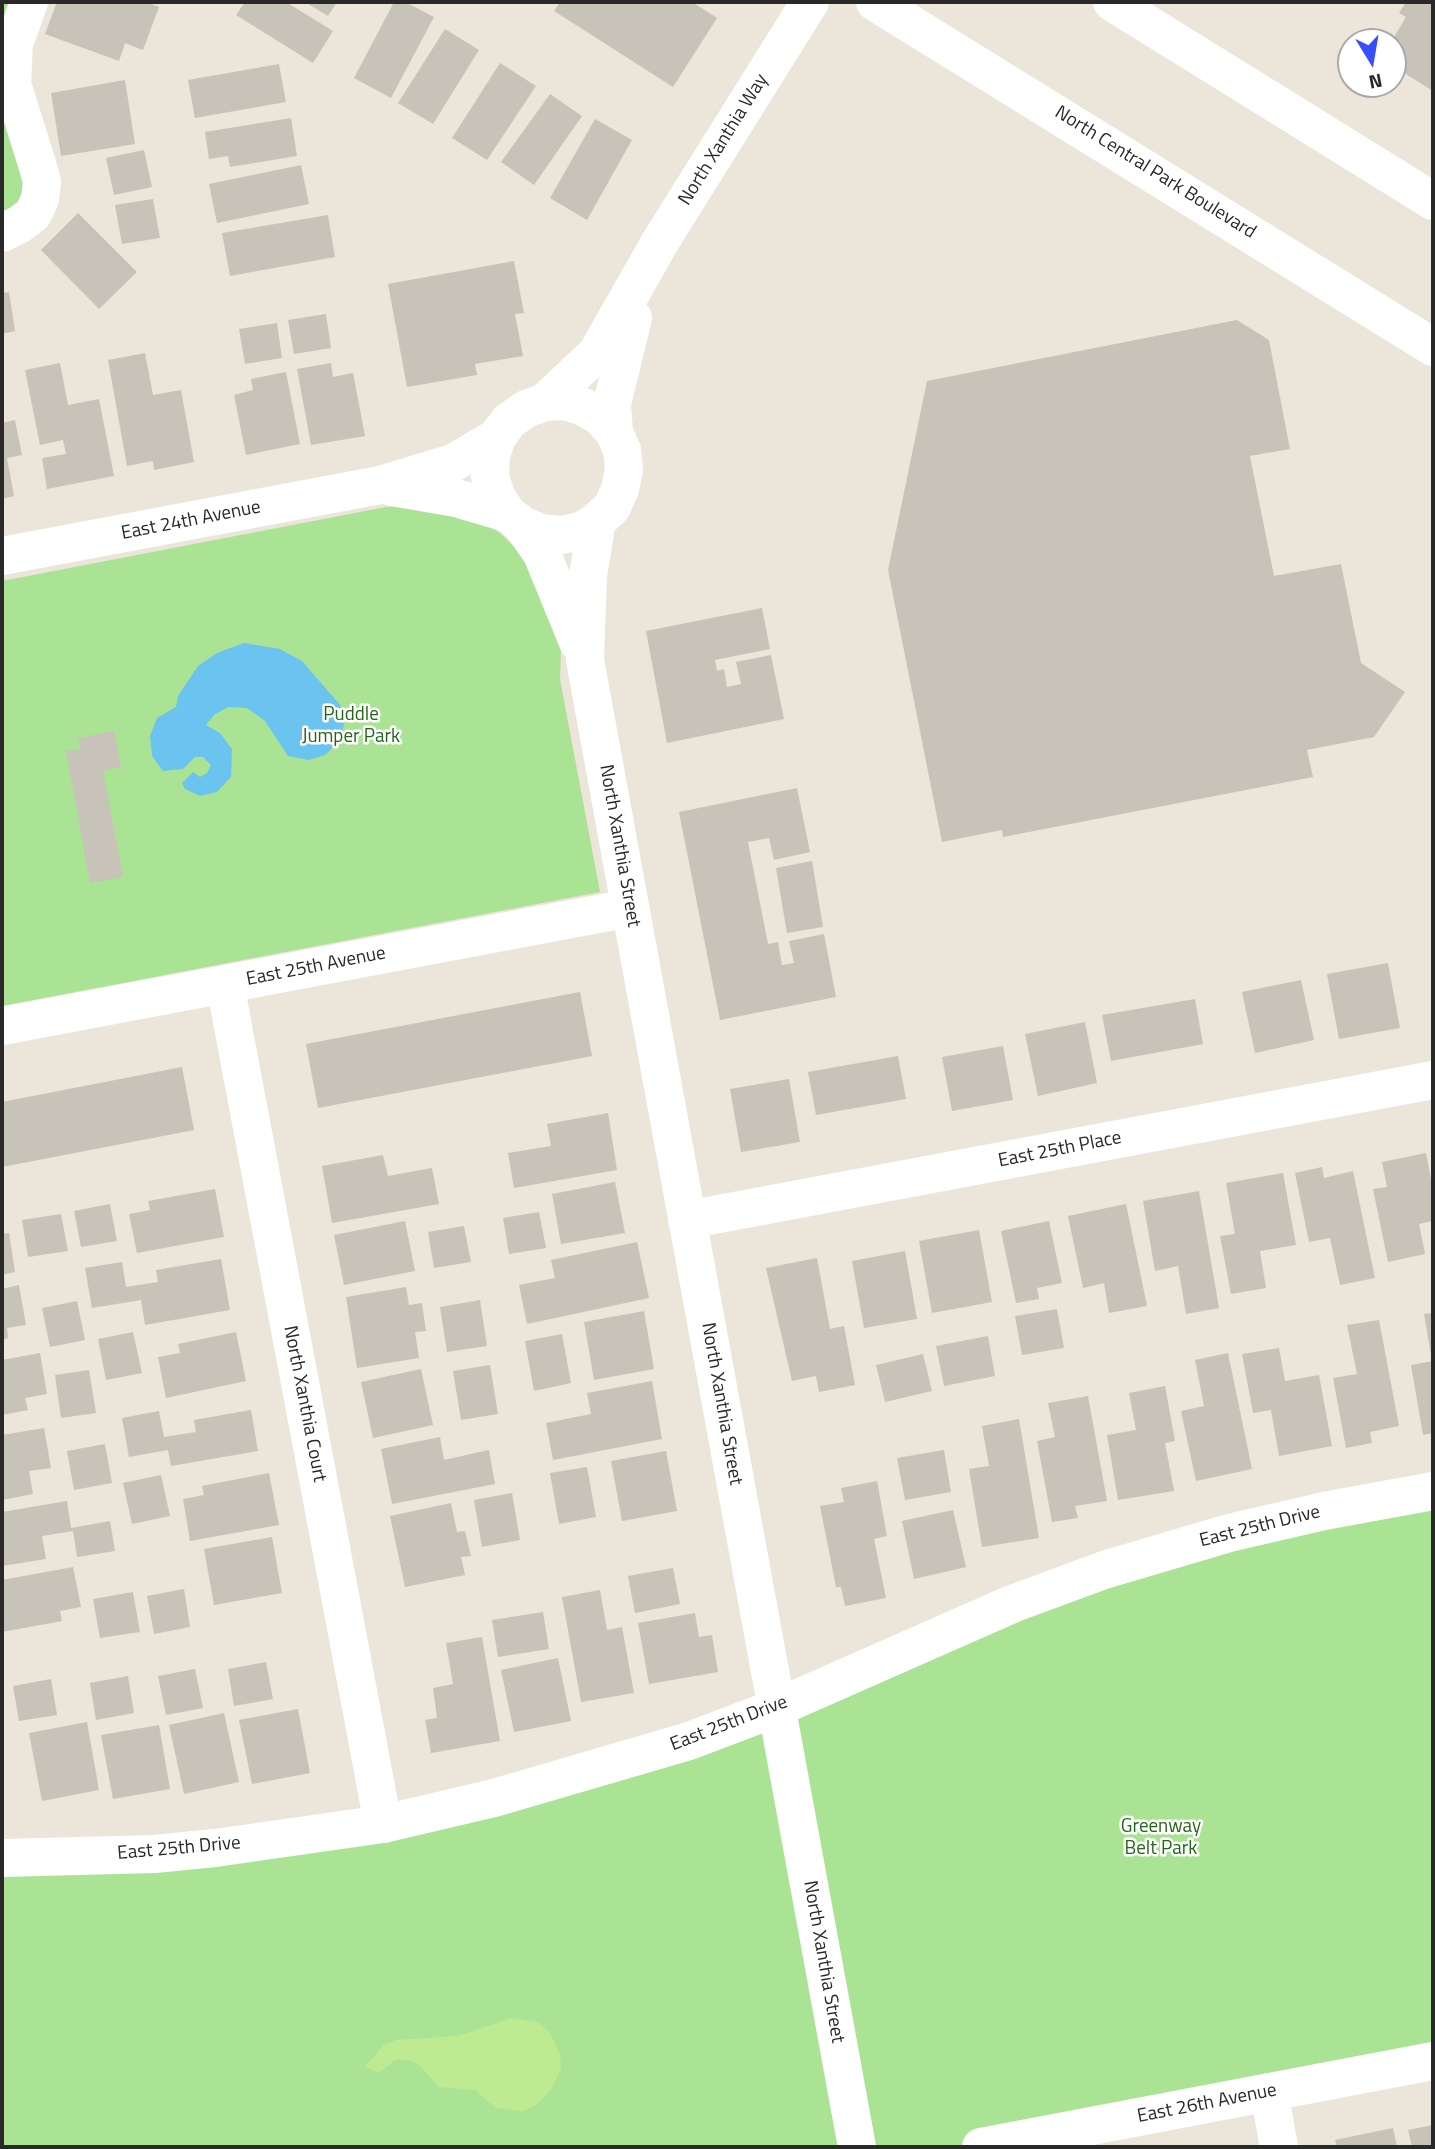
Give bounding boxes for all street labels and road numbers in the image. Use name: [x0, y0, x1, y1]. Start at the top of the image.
street label: North Xanthia Way: [674, 70, 774, 210]
street label: North Central Park Boulevard: [1050, 102, 1260, 244]
street label: East 24th Avenue: [119, 496, 263, 546]
street label: North Xanthia Street: [594, 763, 644, 929]
street label: East 25th Avenue: [244, 942, 388, 992]
street label: East 25th Place: [996, 1127, 1124, 1173]
street label: North Xanthia Street: [696, 1321, 746, 1487]
street label: North Xanthia Court: [278, 1324, 330, 1484]
street label: East 25th Drive: [1197, 1501, 1323, 1553]
street label: East 25th Drive: [667, 1691, 791, 1757]
street label: East 25th Drive: [116, 1832, 242, 1866]
street label: North Xanthia Street: [798, 1879, 848, 2045]
street label: East 26th Avenue: [1135, 2079, 1279, 2129]

